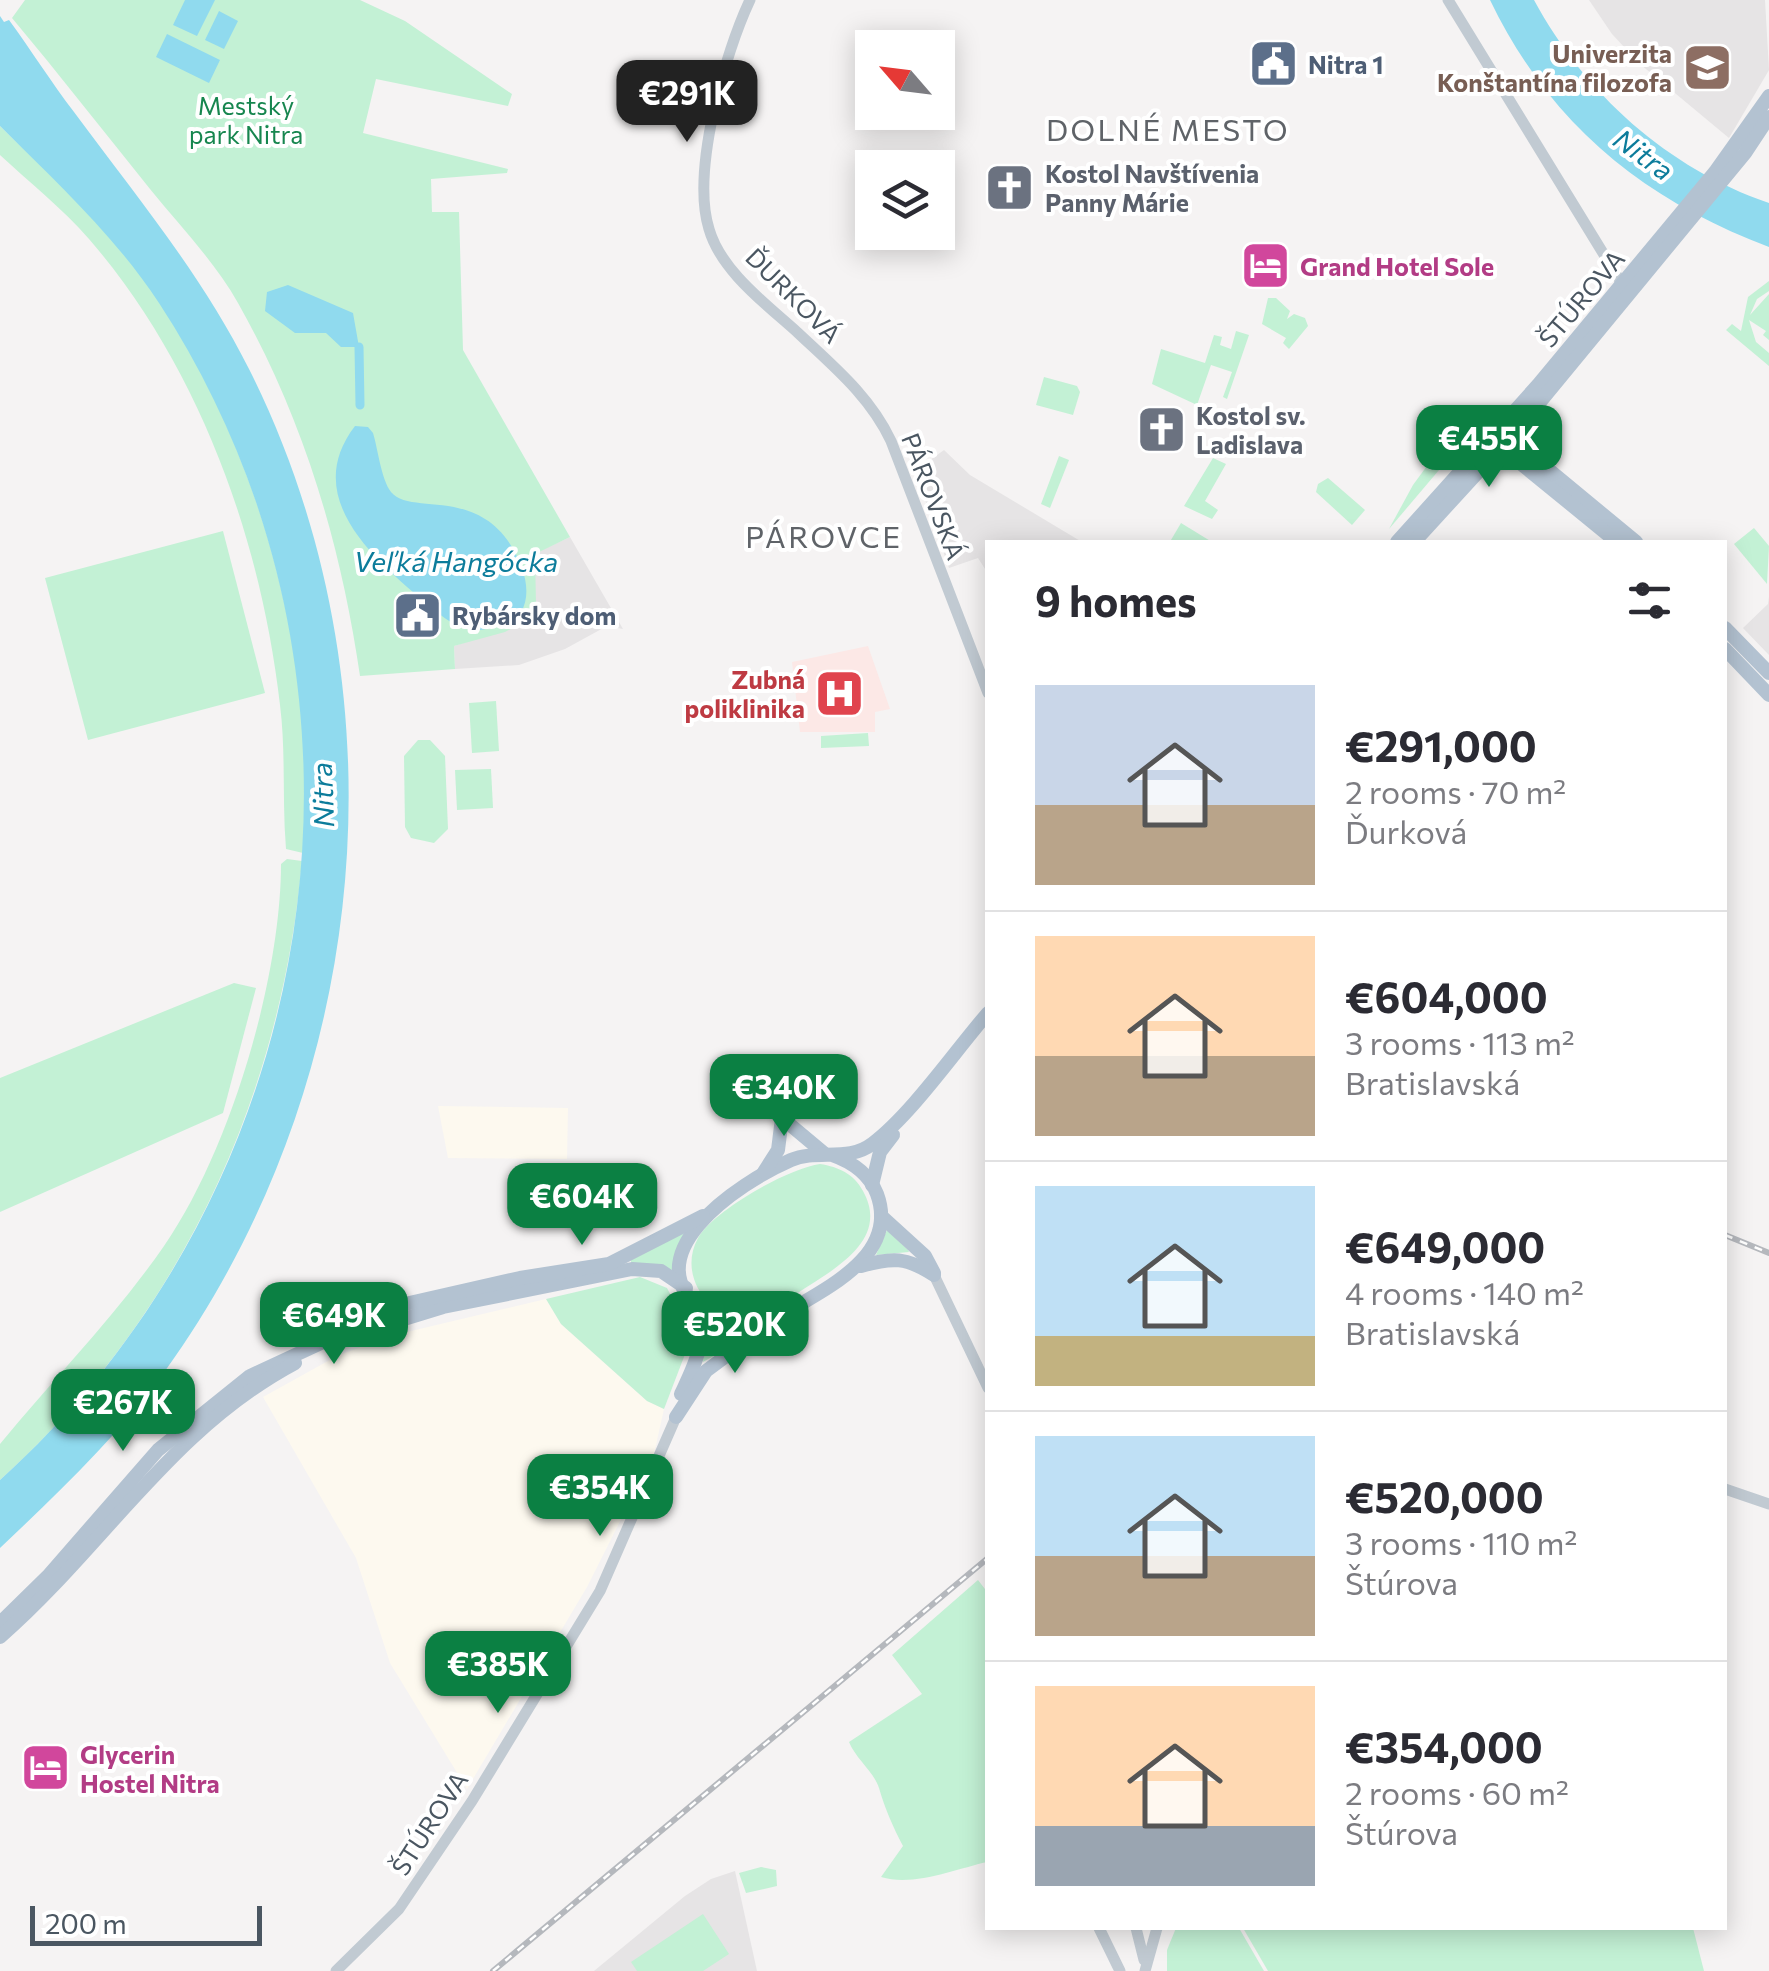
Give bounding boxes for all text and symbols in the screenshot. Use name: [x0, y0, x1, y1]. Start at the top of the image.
north arrow: [855, 30, 955, 130]
map controls: [855, 30, 955, 250]
public building icon: Nitra 1: [1247, 38, 1299, 90]
place label: Univerzita Konštantína filozofa: [1437, 38, 1672, 97]
school or university icon: Univerzita Konštantína filozofa: [1681, 41, 1733, 93]
place label: Nitra 1: [1308, 49, 1384, 79]
pin: €291K: [617, 60, 757, 145]
text: €291K: [638, 72, 736, 112]
park label: Mestský park Nitra: [189, 90, 303, 149]
district label: DOLNÉ MESTO: [1046, 110, 1290, 147]
water label: Nitra: [1608, 121, 1680, 187]
button: layers: [855, 150, 955, 250]
place label: Kostol Navštívenia Panny Márie: [1045, 158, 1259, 217]
church icon: Kostol Navštívenia Panny Márie: [984, 161, 1036, 213]
hotel icon: Grand Hotel Sole: [1239, 240, 1291, 292]
street label: ĎURKOVÁ: [740, 241, 848, 349]
street label: ŠTÚROVA: [1532, 243, 1630, 353]
place label: Grand Hotel Sole: [1300, 251, 1494, 281]
place label: Kostol sv. Ladislava: [1196, 400, 1306, 459]
church icon: Kostol sv. Ladislava: [1135, 403, 1187, 455]
pin: €455K: [1419, 405, 1559, 490]
text: €455K: [1438, 417, 1540, 457]
street label: PÁROVSKÁ: [896, 428, 972, 564]
district label: PÁROVCE: [745, 517, 903, 554]
water label: Veľká Hangócka: [354, 544, 558, 578]
icon: filters: [1622, 573, 1677, 628]
text: 9 homes: [1035, 574, 1197, 626]
public building icon: Rybársky dom: [391, 589, 443, 641]
place label: Rybársky dom: [452, 600, 616, 630]
place label: Zubná poliklinika: [684, 664, 805, 723]
hospital icon: Zubná poliklinika: [814, 667, 866, 719]
text: €291,000: [1345, 719, 1537, 771]
icon: home: [1115, 725, 1235, 845]
water label: Nitra: [304, 762, 340, 828]
text: 2 rooms · 70 m²: [1345, 771, 1566, 811]
text: Ďurková: [1345, 811, 1467, 851]
text: €604,000: [1345, 970, 1548, 1022]
icon: home: [1115, 976, 1235, 1096]
text: 3 rooms · 113 m²: [1345, 1022, 1575, 1062]
pin: €340K: [714, 1054, 854, 1139]
text: Bratislavská: [1345, 1062, 1520, 1102]
text: €340K: [732, 1066, 836, 1106]
pin: €604K: [512, 1163, 652, 1248]
text: €604K: [529, 1175, 635, 1215]
text: €649,000: [1345, 1220, 1545, 1272]
icon: home: [1115, 1226, 1235, 1346]
text: 4 rooms · 140 m²: [1345, 1272, 1584, 1312]
pin: €649K: [264, 1282, 404, 1367]
pin: €520K: [665, 1291, 805, 1376]
text: €649K: [282, 1294, 386, 1334]
text: €520K: [684, 1303, 786, 1343]
text: Bratislavská: [1345, 1312, 1520, 1352]
pin: €267K: [53, 1369, 193, 1454]
text: €267K: [73, 1381, 173, 1421]
pin: €354K: [530, 1454, 670, 1539]
text: €354K: [549, 1466, 651, 1506]
text: €520,000: [1345, 1470, 1544, 1522]
icon: home: [1115, 1476, 1235, 1596]
text: 3 rooms · 110 m²: [1345, 1522, 1577, 1562]
text: Štúrova: [1345, 1562, 1458, 1602]
pin: €385K: [428, 1631, 568, 1716]
text: €385K: [447, 1643, 549, 1683]
text: €354,000: [1345, 1720, 1543, 1772]
icon: home: [1115, 1726, 1235, 1846]
place label: Glycerin Hostel Nitra: [80, 1739, 220, 1798]
hotel icon: Glycerin Hostel Nitra: [19, 1742, 71, 1794]
street label: ŠTÚROVA: [384, 1766, 474, 1880]
text: 2 rooms · 60 m²: [1345, 1772, 1569, 1812]
text: Štúrova: [1345, 1812, 1458, 1852]
scale bar: [30, 1901, 262, 1946]
text: 200 m: [45, 1906, 127, 1940]

